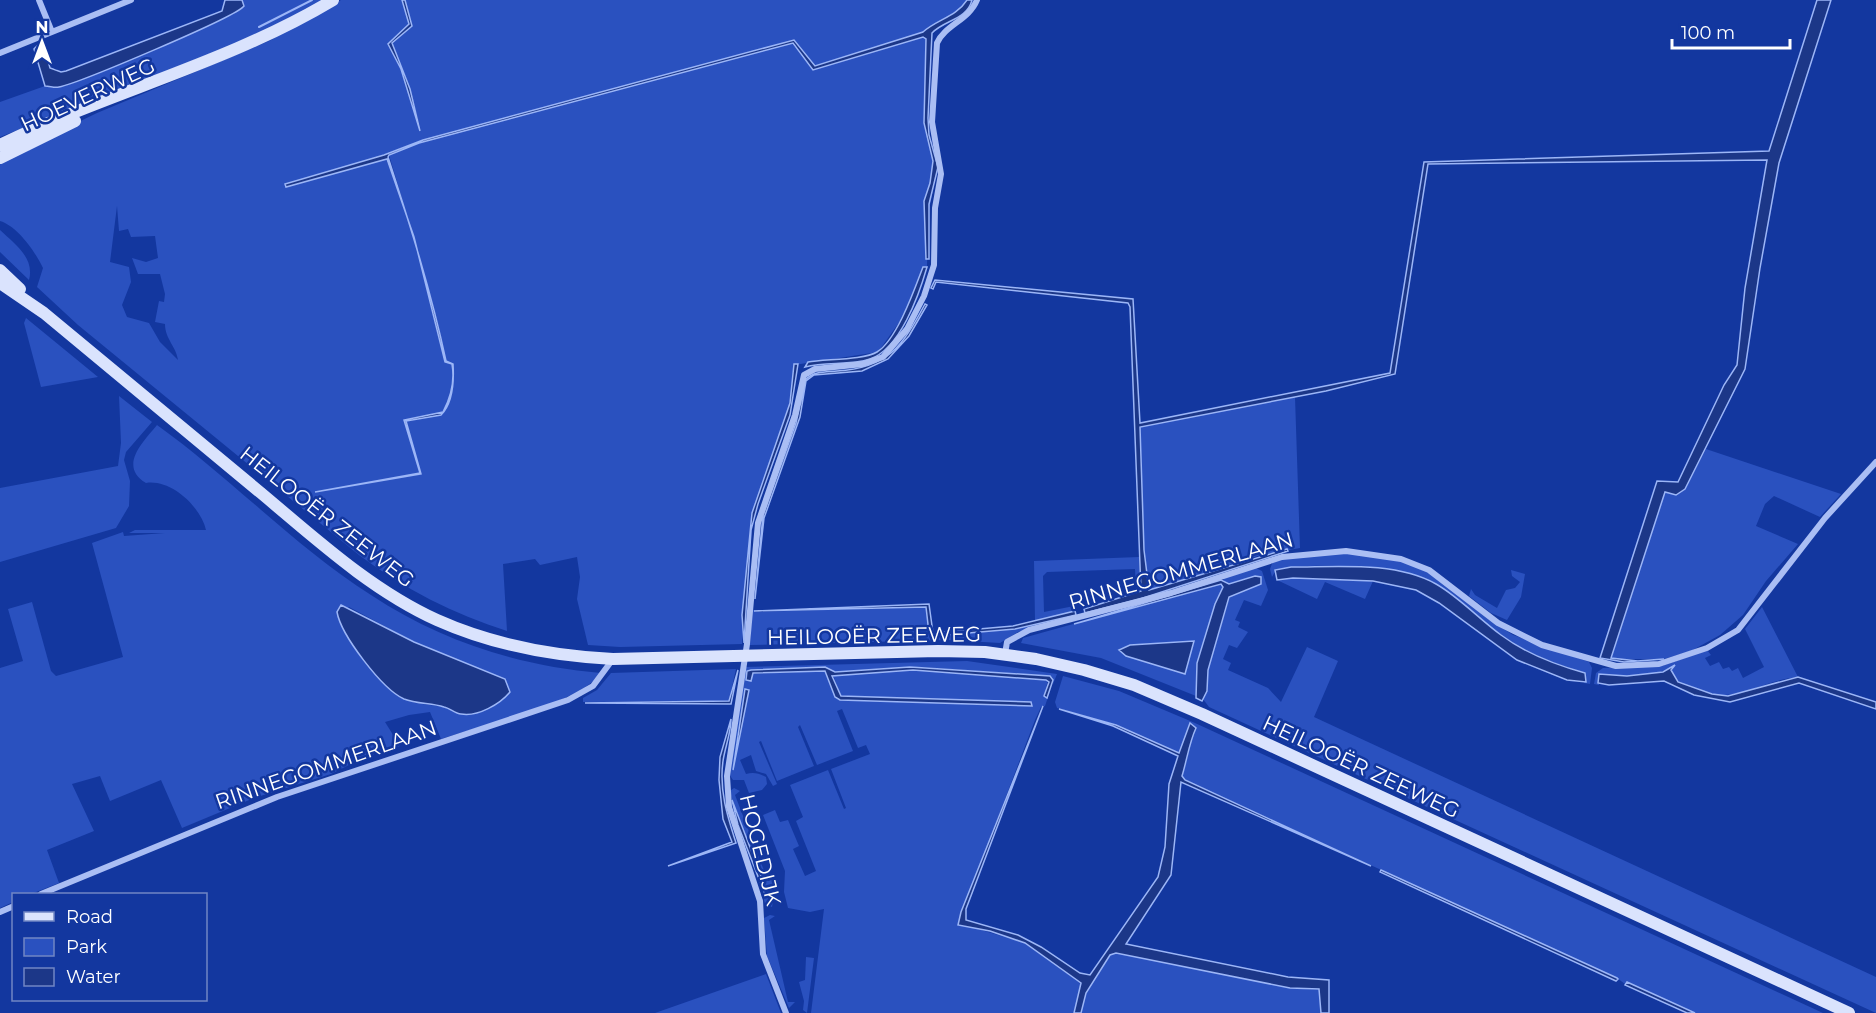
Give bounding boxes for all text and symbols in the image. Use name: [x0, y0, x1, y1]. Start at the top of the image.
north arrow: [12, 12, 72, 72]
scale bar: [1672, 12, 1790, 50]
text: N: [36, 18, 48, 37]
text: 100 m: [1681, 22, 1735, 44]
street label: HOEVERWEG: [17, 53, 159, 137]
street label: HEILOOËR ZEEWEG: [235, 441, 419, 592]
street label: RINNEGOMMERLAAN: [1066, 526, 1296, 615]
street label: HEILOOËR ZEEWEG: [767, 621, 981, 650]
street label: HEILOOËR ZEEWEG: [1259, 710, 1464, 823]
street label: RINNEGOMMERLAAN: [212, 715, 440, 814]
street label: HOGEDIJK: [735, 791, 786, 908]
legend: [12, 893, 207, 1001]
text: Road: [66, 906, 113, 928]
text: Park: [66, 936, 107, 958]
text: Water: [66, 966, 121, 988]

